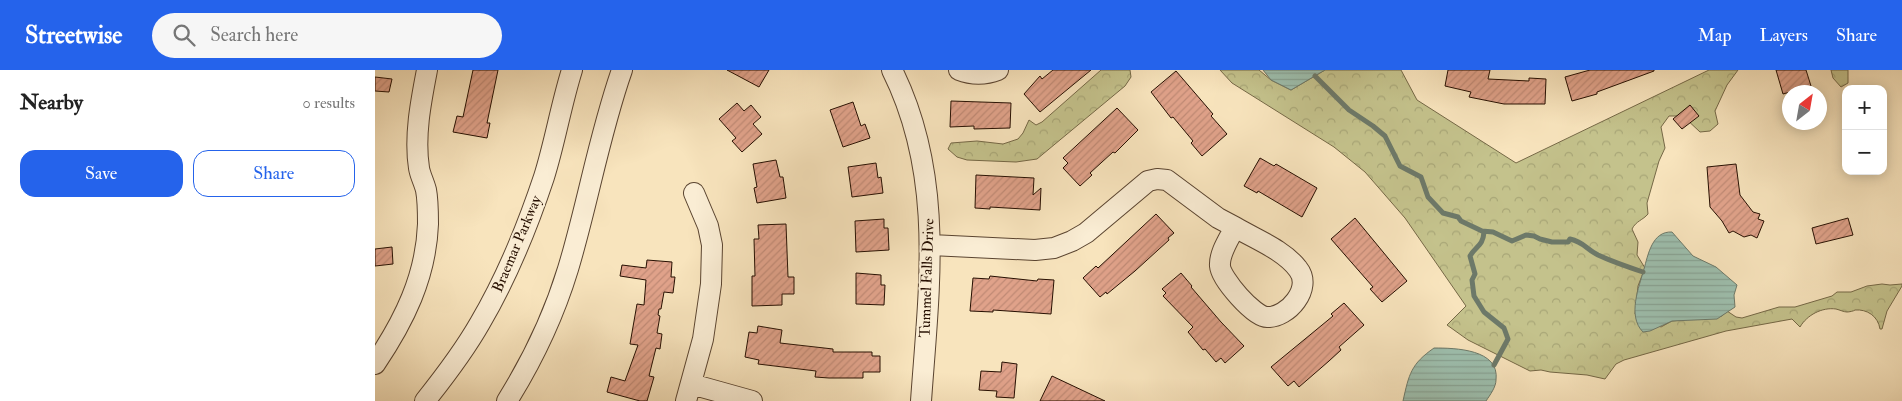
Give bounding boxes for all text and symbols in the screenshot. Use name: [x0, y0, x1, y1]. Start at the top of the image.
search box: [152, 13, 502, 58]
text: Streetwise: [25, 20, 122, 51]
icon: search: [170, 21, 198, 49]
text: Search here: [210, 23, 298, 47]
text: Map: [1698, 24, 1732, 47]
text: Layers: [1760, 24, 1808, 47]
text: Share: [1836, 24, 1877, 47]
north arrow: [1782, 85, 1827, 130]
map controls: [1842, 85, 1887, 175]
button: +: [1842, 85, 1887, 130]
text: Nearby: [20, 89, 83, 116]
text: 0 results: [302, 93, 355, 113]
button: −: [1842, 130, 1887, 175]
button: Save: [20, 150, 183, 197]
button: Share: [193, 150, 355, 197]
street label: Braemar Parkway: [488, 192, 546, 295]
street label: Tummel Falls Drive: [915, 218, 939, 338]

